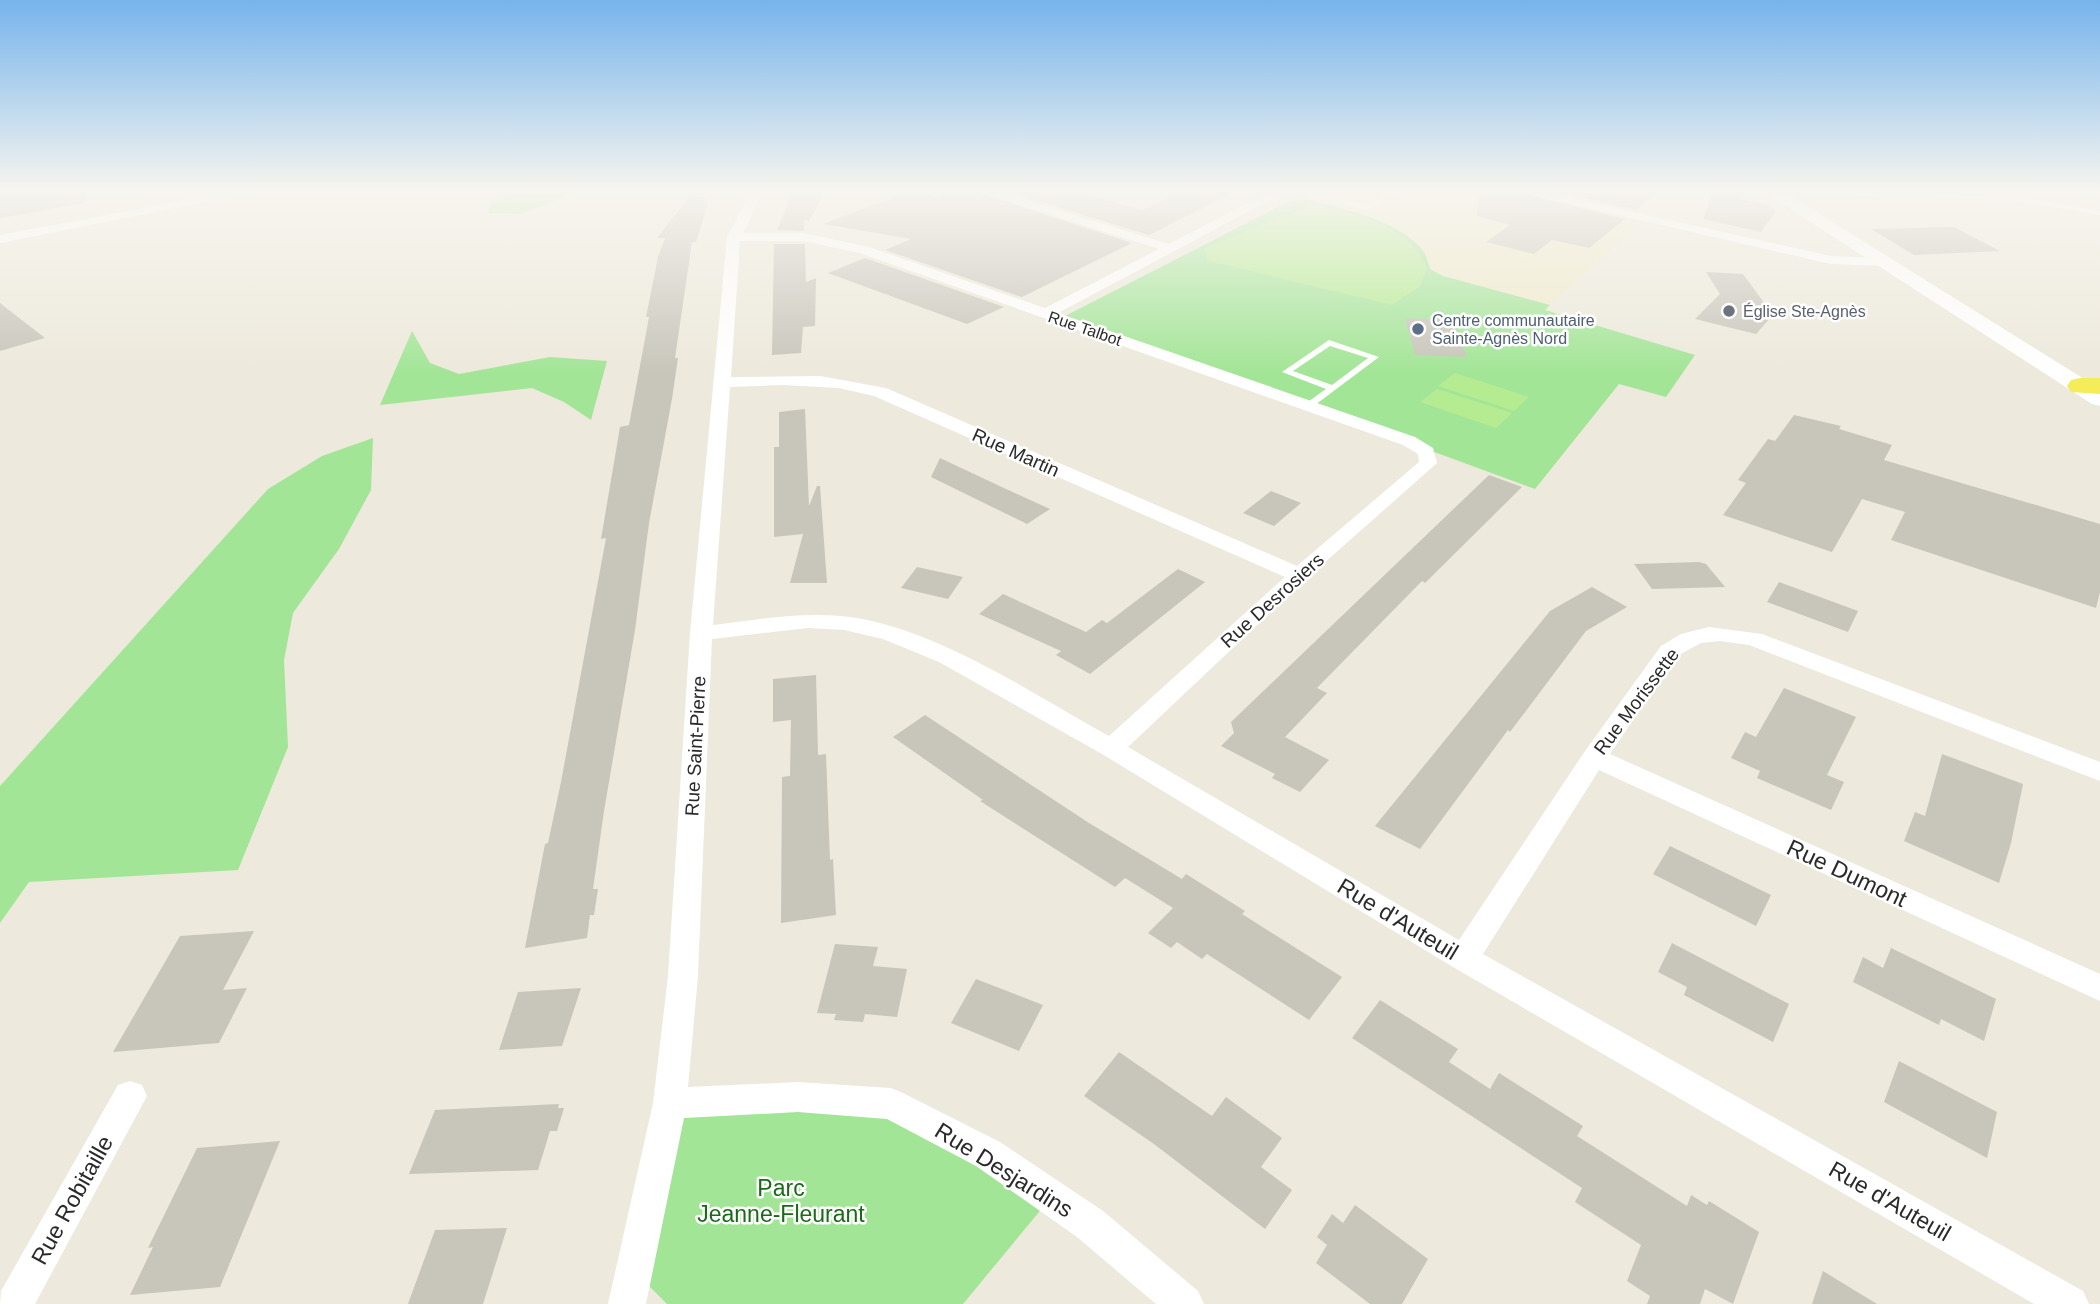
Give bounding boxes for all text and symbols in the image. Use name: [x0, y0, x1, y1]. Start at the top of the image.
place label: Église Ste-Agnès: [1743, 302, 1866, 320]
marker: Église Ste-Agnès: [1721, 303, 1737, 319]
street label: Rue Talbot: [1046, 308, 1124, 349]
place label: Centre communautaire Sainte-Agnès Nord: [1432, 312, 1595, 347]
marker: Centre communautaire Sainte-Agnès Nord: [1410, 321, 1426, 337]
street label: Rue Martin: [969, 424, 1063, 481]
street label: Rue Desrosiers: [1217, 549, 1328, 652]
street label: Rue Morissette: [1590, 644, 1683, 759]
street label: Rue Saint-Pierre: [681, 675, 710, 817]
street label: Rue Dumont: [1783, 834, 1912, 912]
street label: Rue d'Auteuil: [1333, 873, 1463, 965]
street label: Rue Desjardins: [930, 1117, 1078, 1223]
street label: Rue Robitaille: [26, 1131, 118, 1269]
street label: Rue d'Auteuil: [1825, 1156, 1955, 1246]
park label: Parc Jeanne-Fleurant: [697, 1175, 865, 1227]

